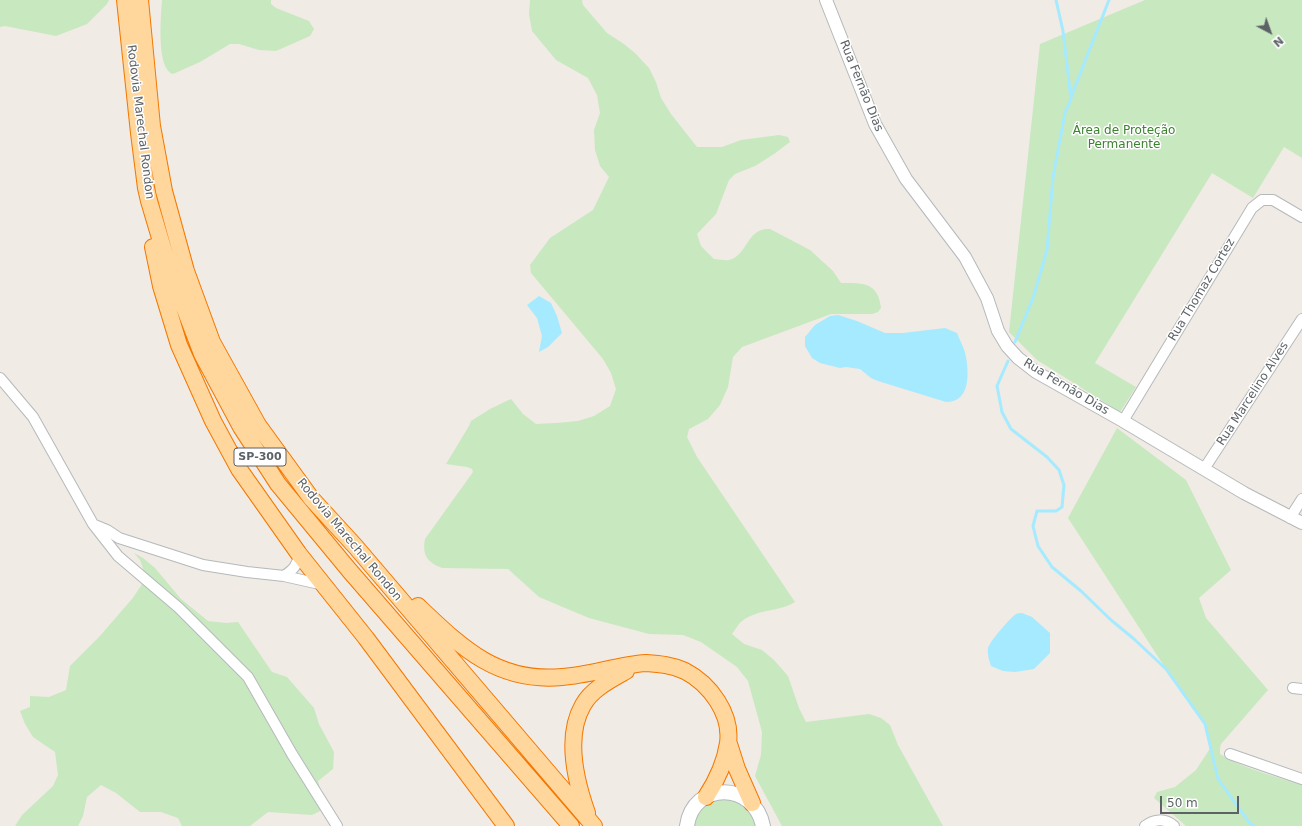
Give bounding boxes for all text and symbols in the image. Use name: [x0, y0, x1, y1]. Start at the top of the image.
north arrow: [1250, 12, 1290, 52]
text: N: [1270, 34, 1286, 49]
street label: Rua Fernão Dias: [836, 38, 886, 134]
street label: Rodovia Marechal Rondon: [123, 44, 157, 200]
park label: Área de Proteção Permanente: [1073, 124, 1175, 152]
street label: Rua Thomaz Cortez: [1166, 236, 1238, 344]
street label: Rua Marcelino Alves: [1214, 339, 1292, 449]
street label: Rua Fernão Dias: [1021, 356, 1111, 418]
road number: SP-300: [234, 448, 286, 466]
street label: Rodovia Marechal Rondon: [294, 476, 404, 604]
scale bar: [1162, 788, 1241, 814]
text: 50 m: [1167, 796, 1198, 810]

